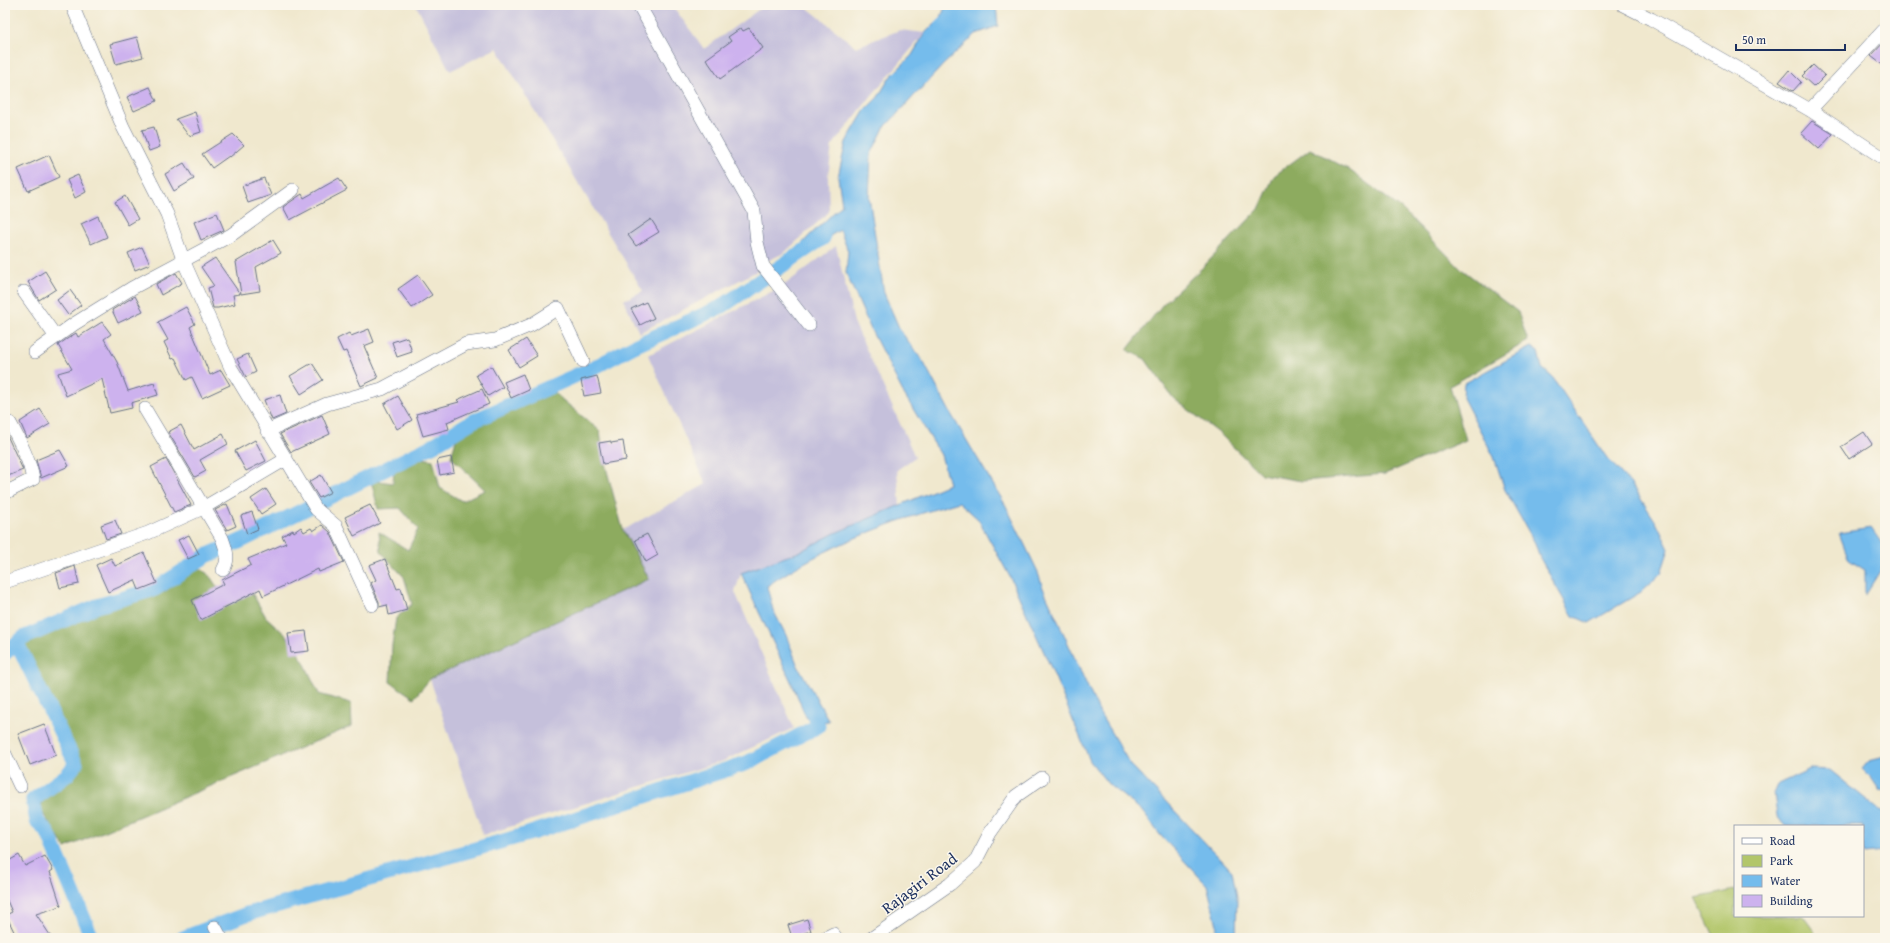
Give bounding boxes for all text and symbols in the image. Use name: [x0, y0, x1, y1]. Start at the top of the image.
scale bar: [1736, 26, 1845, 52]
text: 50 m: [1742, 31, 1766, 48]
legend: [1734, 825, 1864, 917]
text: Road: [1770, 832, 1796, 849]
street label: Rajagiri Road: [876, 846, 962, 919]
text: Park: [1770, 852, 1794, 869]
text: Water: [1770, 872, 1800, 889]
text: Building: [1770, 892, 1813, 909]

